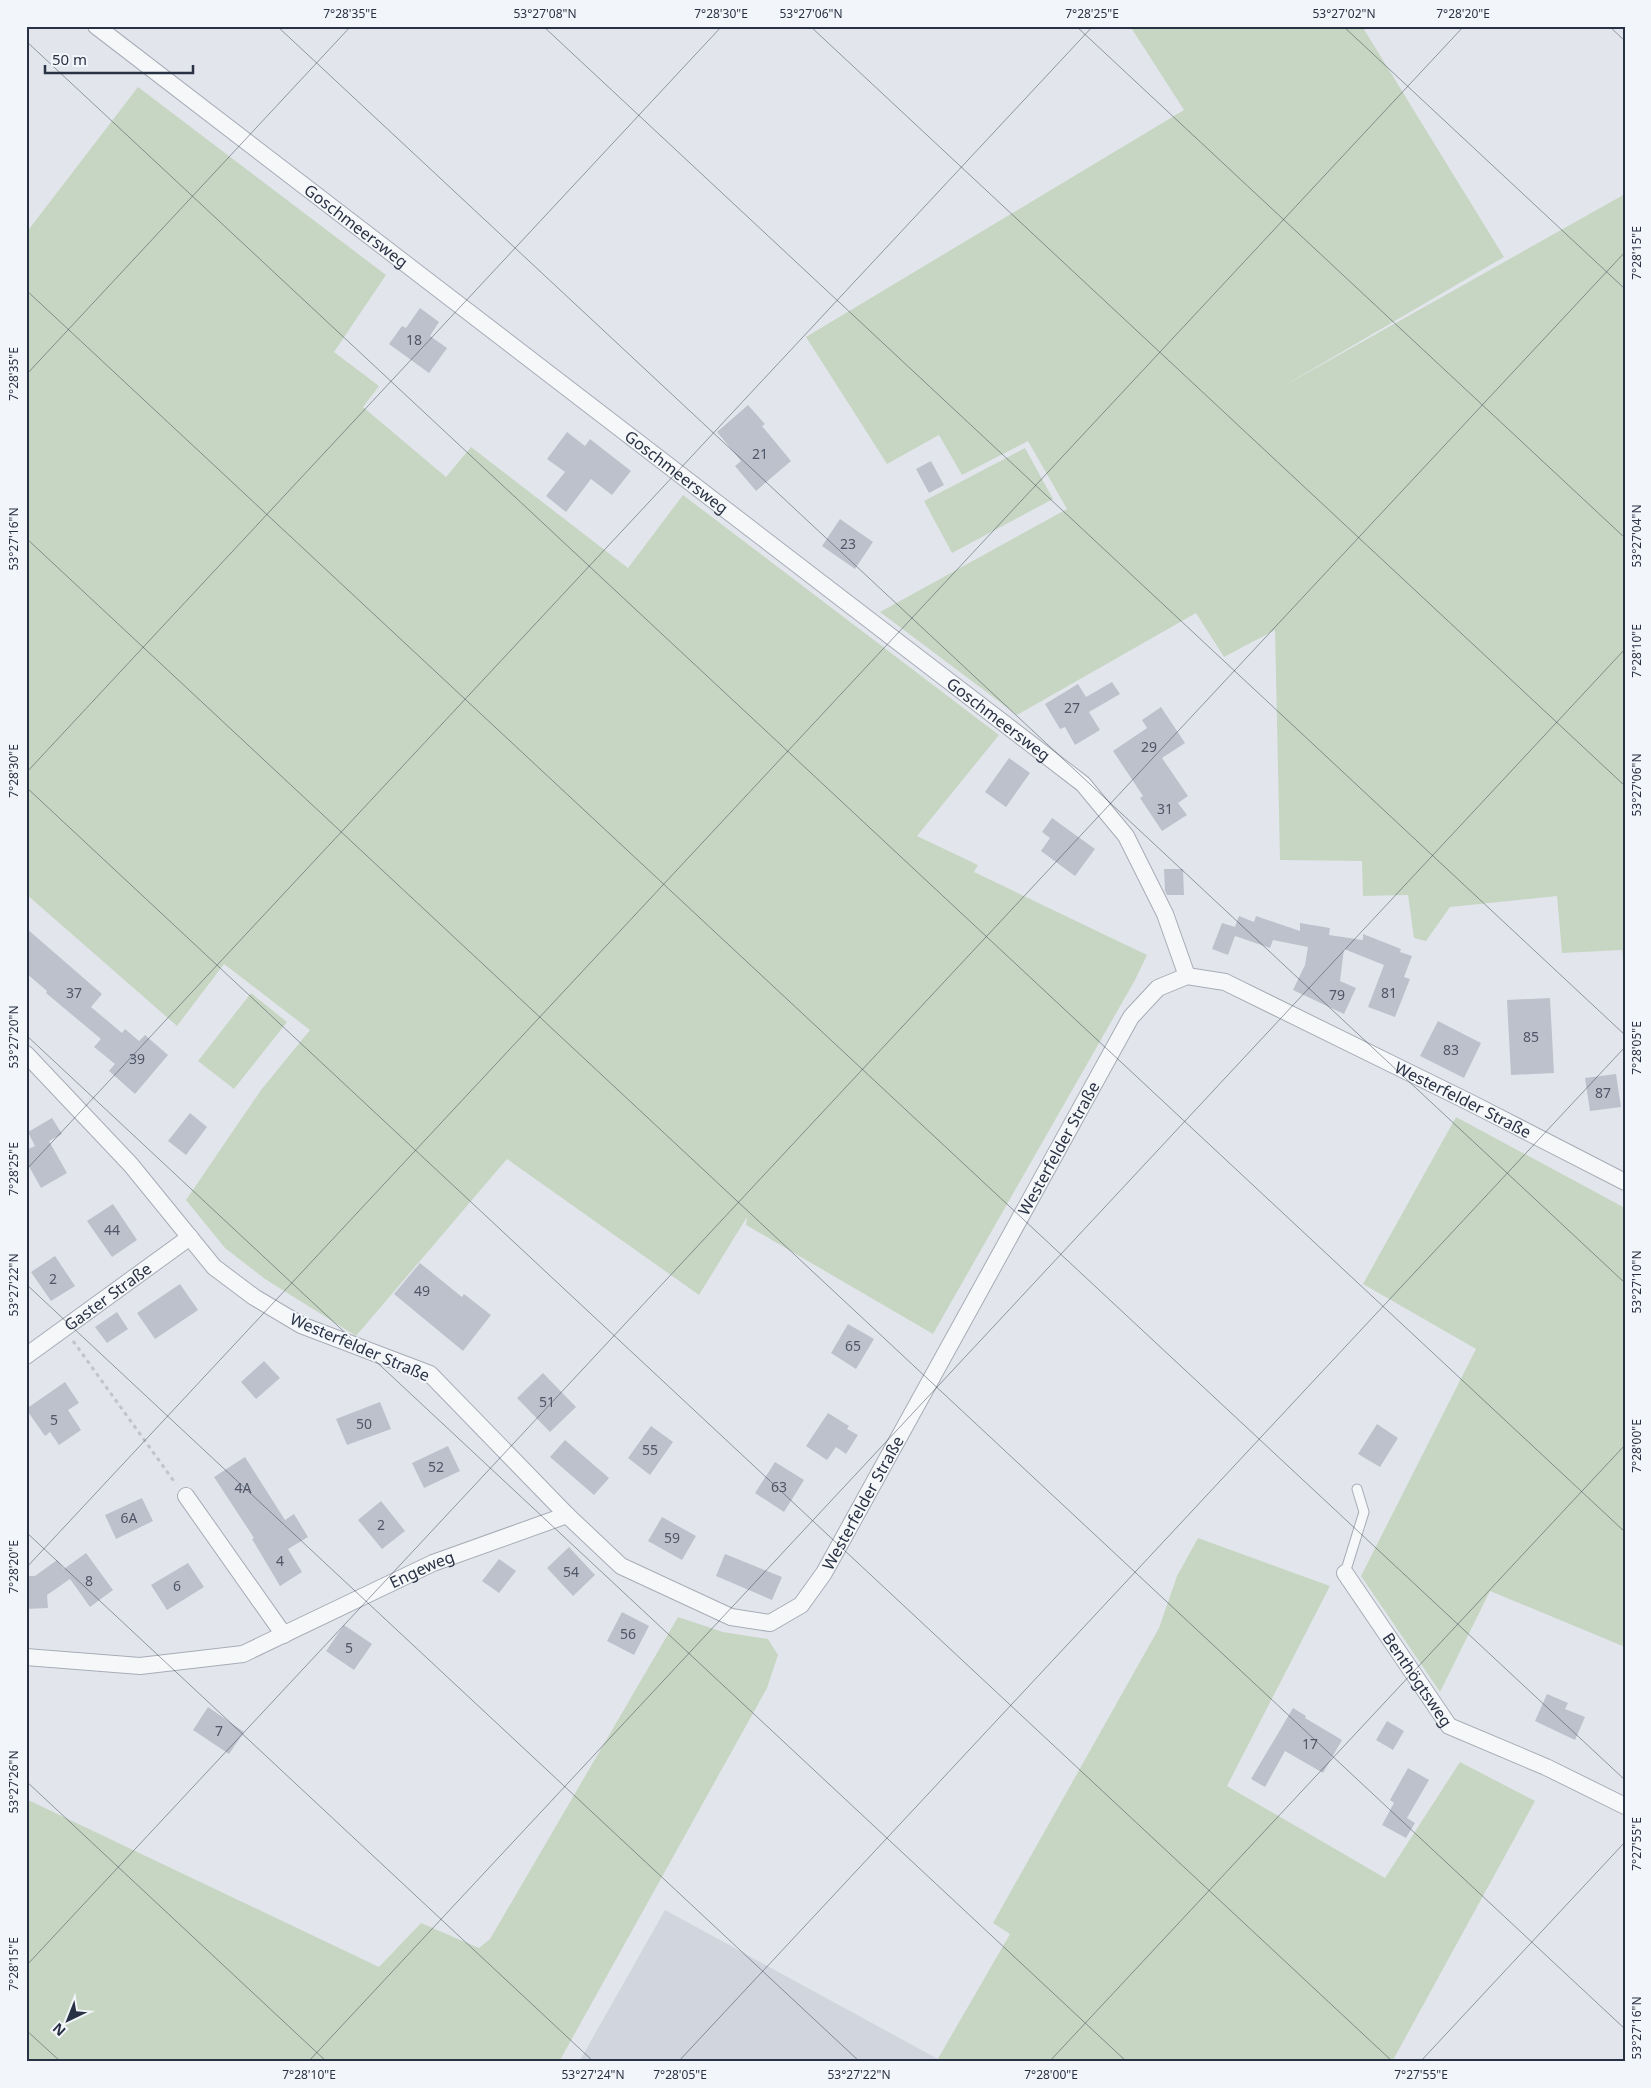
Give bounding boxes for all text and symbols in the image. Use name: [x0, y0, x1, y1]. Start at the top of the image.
text: 7°28'35"E: [323, 5, 377, 22]
text: 53°27'08"N: [513, 5, 577, 22]
text: 7°28'30"E: [694, 5, 748, 22]
text: 53°27'06"N: [779, 5, 843, 22]
text: 7°28'25"E: [1065, 5, 1119, 22]
text: 53°27'02"N: [1312, 5, 1376, 22]
text: 7°28'20"E: [1436, 5, 1490, 22]
scale bar: [45, 42, 192, 74]
text: 50 m: [52, 49, 87, 69]
street label: Goschmeersweg: [300, 179, 413, 273]
text: 7°28'15"E: [1628, 226, 1645, 280]
house number: 18: [406, 330, 422, 349]
text: 7°28'35"E: [5, 347, 22, 401]
street label: Goschmeersweg: [620, 425, 733, 519]
house number: 21: [752, 444, 768, 463]
text: 53°27'04"N: [1628, 504, 1645, 568]
text: 53°27'16"N: [5, 507, 22, 571]
house number: 23: [840, 534, 856, 553]
text: 7°28'10"E: [1628, 624, 1645, 678]
street label: Goschmeersweg: [942, 672, 1055, 766]
house number: 27: [1064, 698, 1080, 717]
house number: 29: [1141, 737, 1157, 756]
text: 7°28'30"E: [5, 744, 22, 798]
text: 53°27'06"N: [1628, 753, 1645, 817]
house number: 31: [1157, 799, 1173, 818]
house number: 37: [66, 983, 82, 1002]
house number: 81: [1381, 983, 1397, 1002]
house number: 79: [1329, 985, 1345, 1004]
text: 53°27'20"N: [5, 1005, 22, 1069]
text: 7°28'05"E: [1628, 1021, 1645, 1075]
house number: 85: [1523, 1027, 1539, 1046]
house number: 83: [1443, 1040, 1459, 1059]
house number: 39: [129, 1049, 145, 1068]
street label: Westerfelder Straße: [1391, 1056, 1535, 1143]
street label: Westerfelder Straße: [1013, 1077, 1104, 1219]
house number: 87: [1595, 1083, 1611, 1102]
text: 7°28'25"E: [5, 1142, 22, 1196]
house number: 44: [104, 1220, 120, 1239]
text: 53°27'10"N: [1628, 1250, 1645, 1314]
text: 53°27'22"N: [5, 1253, 22, 1317]
street label: Gaster Straße: [60, 1258, 156, 1336]
house number: 2: [49, 1269, 57, 1288]
house number: 49: [414, 1281, 430, 1300]
street label: Westerfelder Straße: [287, 1308, 433, 1386]
house number: 65: [845, 1336, 861, 1355]
house number: 51: [539, 1392, 555, 1411]
house number: 5: [50, 1410, 58, 1429]
house number: 50: [356, 1414, 372, 1433]
text: 7°28'00"E: [1628, 1419, 1645, 1473]
street label: Westerfelder Straße: [817, 1432, 909, 1574]
house number: 55: [642, 1440, 658, 1459]
house number: 52: [428, 1457, 444, 1476]
house number: 63: [771, 1477, 787, 1496]
house number: 4A: [235, 1478, 252, 1497]
house number: 6A: [121, 1508, 138, 1527]
house number: 2: [377, 1515, 385, 1534]
house number: 59: [664, 1528, 680, 1547]
text: 7°28'20"E: [5, 1540, 22, 1594]
street label: Engeweg: [386, 1545, 457, 1593]
house number: 4: [276, 1551, 284, 1570]
house number: 54: [563, 1562, 579, 1581]
house number: 8: [85, 1571, 93, 1590]
house number: 6: [173, 1576, 181, 1595]
house number: 56: [620, 1624, 636, 1643]
street label: Benthögtsweg: [1378, 1628, 1457, 1731]
house number: 5: [345, 1638, 353, 1657]
house number: 7: [215, 1721, 223, 1740]
house number: 17: [1302, 1734, 1318, 1753]
text: 53°27'26"N: [5, 1750, 22, 1814]
text: 7°27'55"E: [1628, 1817, 1645, 1871]
text: 7°28'15"E: [5, 1937, 22, 1991]
north arrow: [42, 1996, 92, 2046]
text: 53°27'16"N: [1628, 1996, 1645, 2060]
text: N: [48, 2019, 69, 2041]
text: 7°28'10"E: [282, 2066, 336, 2083]
text: 53°27'24"N: [561, 2066, 625, 2083]
text: 7°28'05"E: [653, 2066, 707, 2083]
text: 53°27'22"N: [827, 2066, 891, 2083]
text: 7°28'00"E: [1024, 2066, 1078, 2083]
text: 7°27'55"E: [1394, 2066, 1448, 2083]

